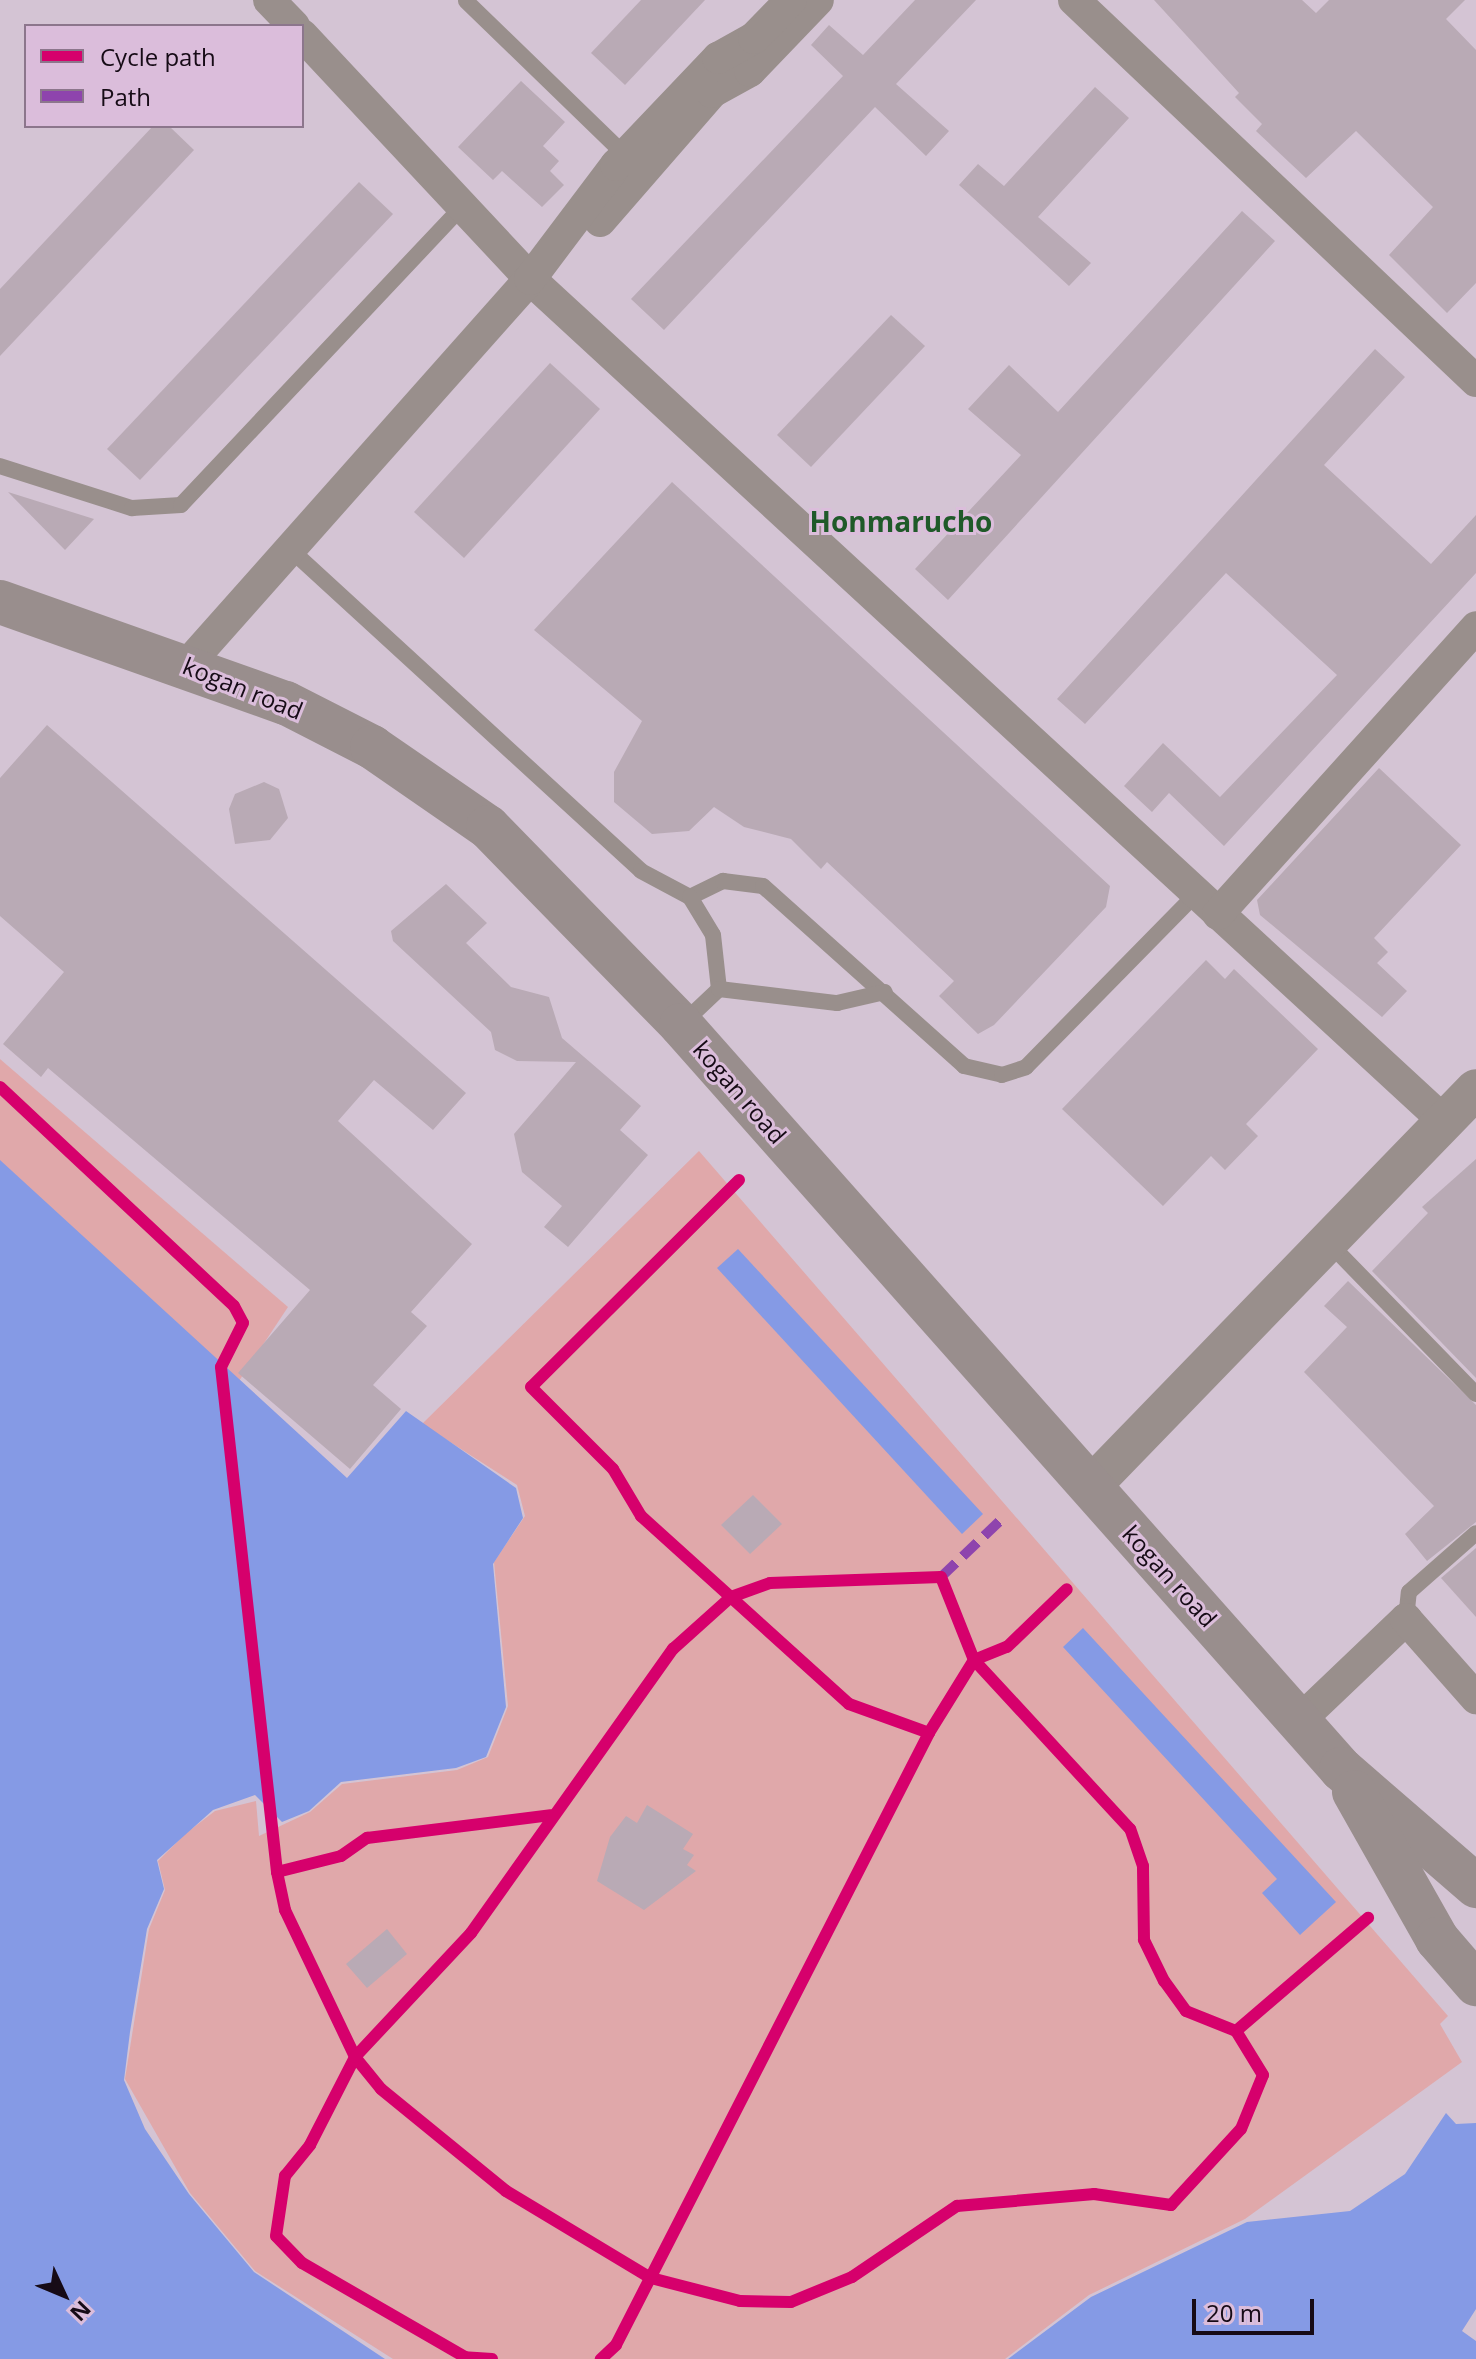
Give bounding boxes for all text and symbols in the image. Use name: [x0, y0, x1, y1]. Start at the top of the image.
legend: [24, 24, 304, 128]
text: Cycle path: [100, 40, 216, 73]
text: Path: [100, 80, 151, 113]
district label: Honmarucho: [810, 504, 992, 538]
street label: kogan road: [179, 651, 307, 725]
street label: kogan road: [688, 1035, 792, 1149]
street label: kogan road: [1117, 1519, 1223, 1633]
north arrow: [24, 2255, 104, 2335]
scale bar: [1196, 2283, 1318, 2333]
text: N: [64, 2295, 98, 2329]
text: 20 m: [1206, 2296, 1262, 2329]

